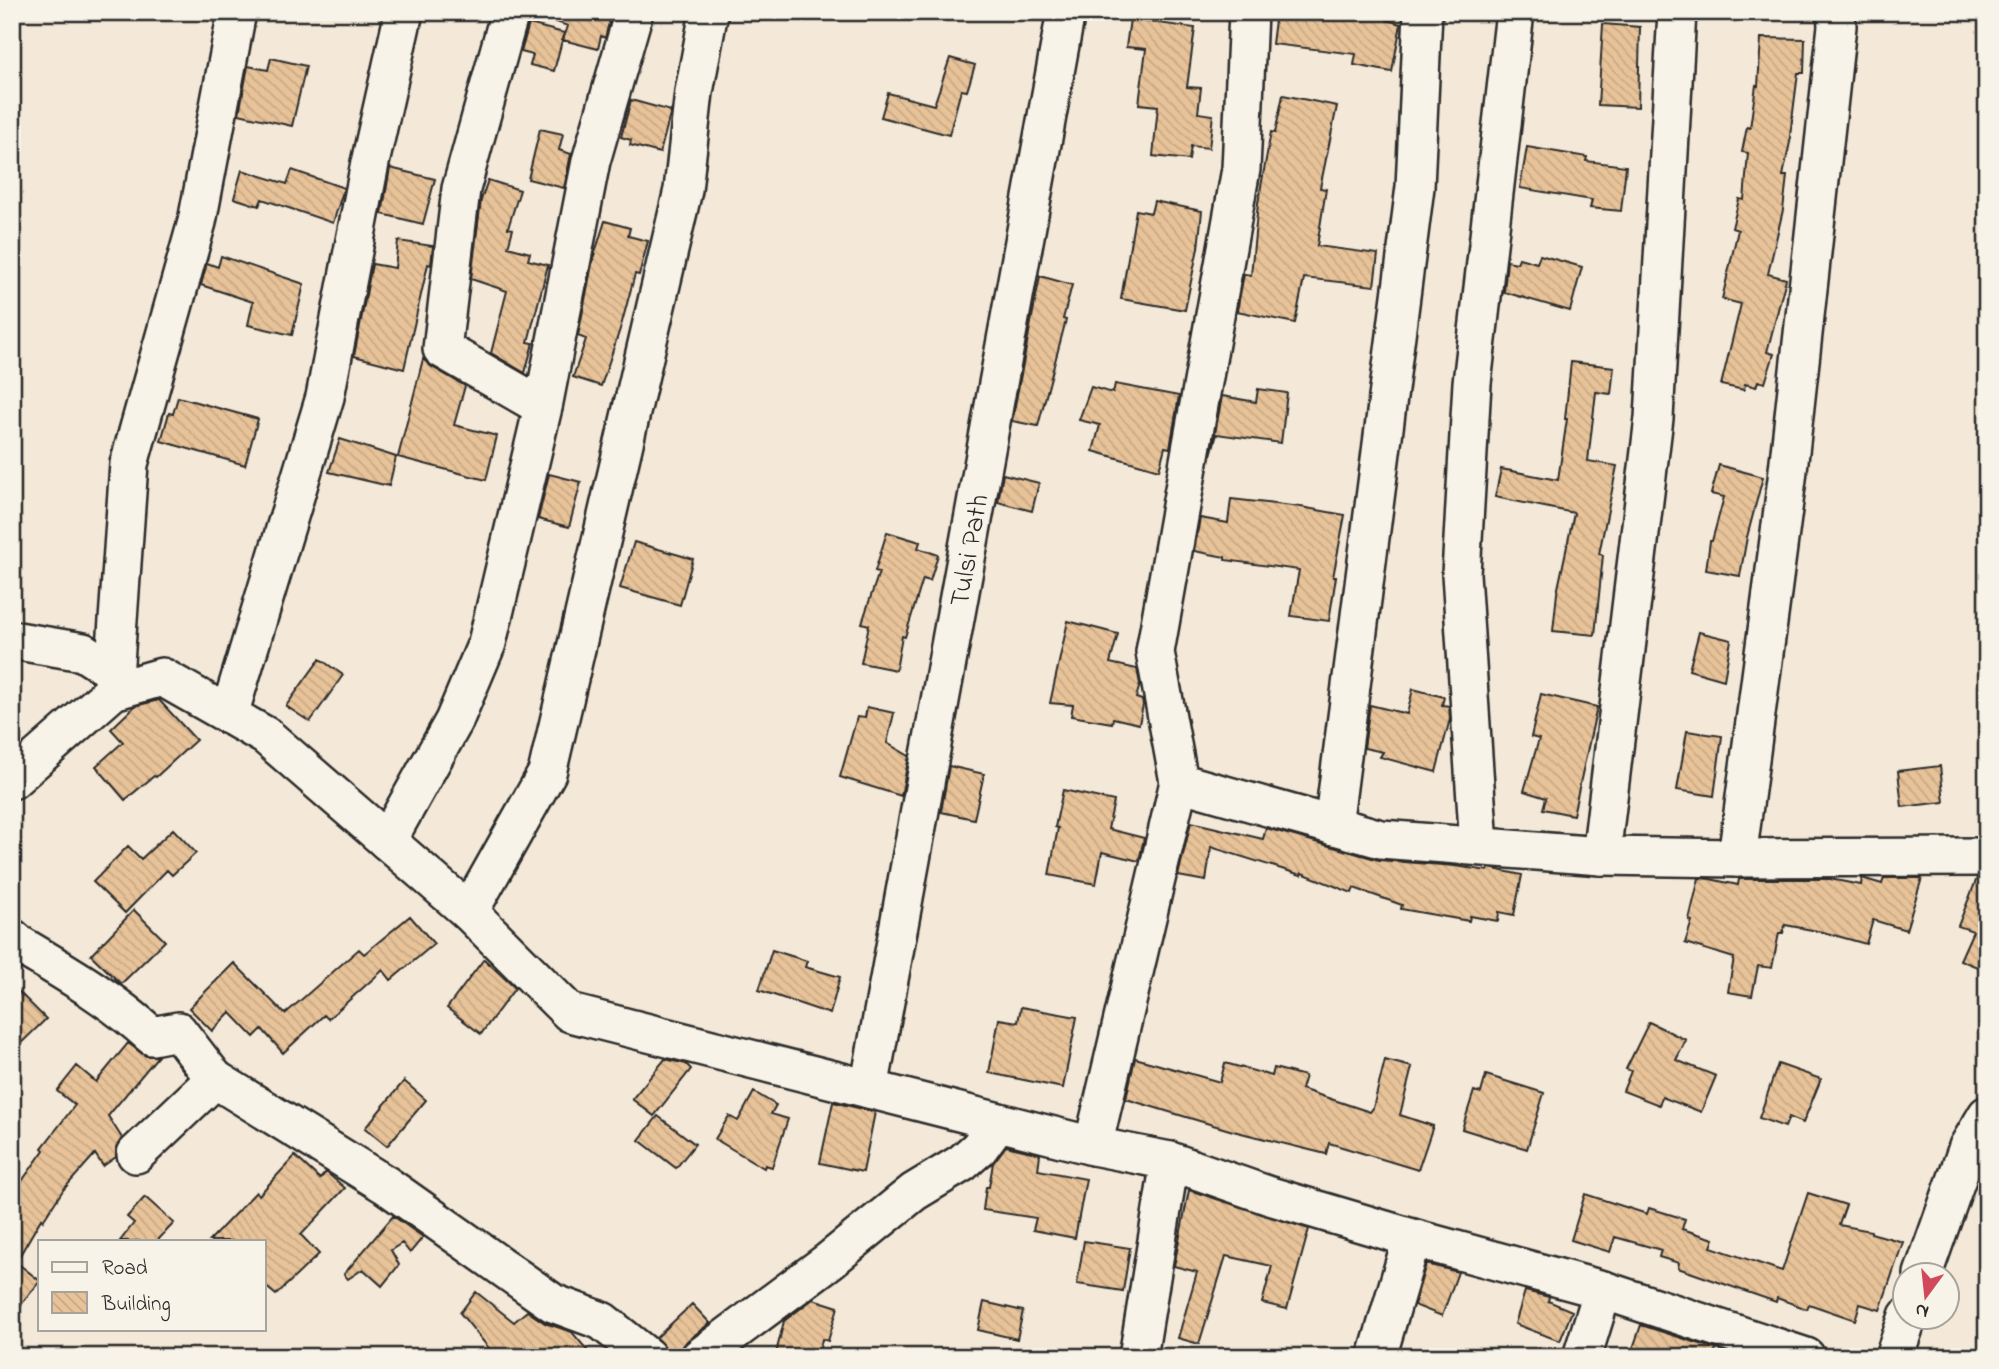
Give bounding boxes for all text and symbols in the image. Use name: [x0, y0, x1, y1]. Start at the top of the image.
street label: Tulsi Path: [941, 491, 1001, 610]
legend: [38, 1240, 266, 1330]
text: Road: [102, 1254, 148, 1284]
north arrow: [1890, 1260, 1960, 1330]
text: Building: [101, 1290, 171, 1322]
text: N: [1912, 1295, 1932, 1325]

